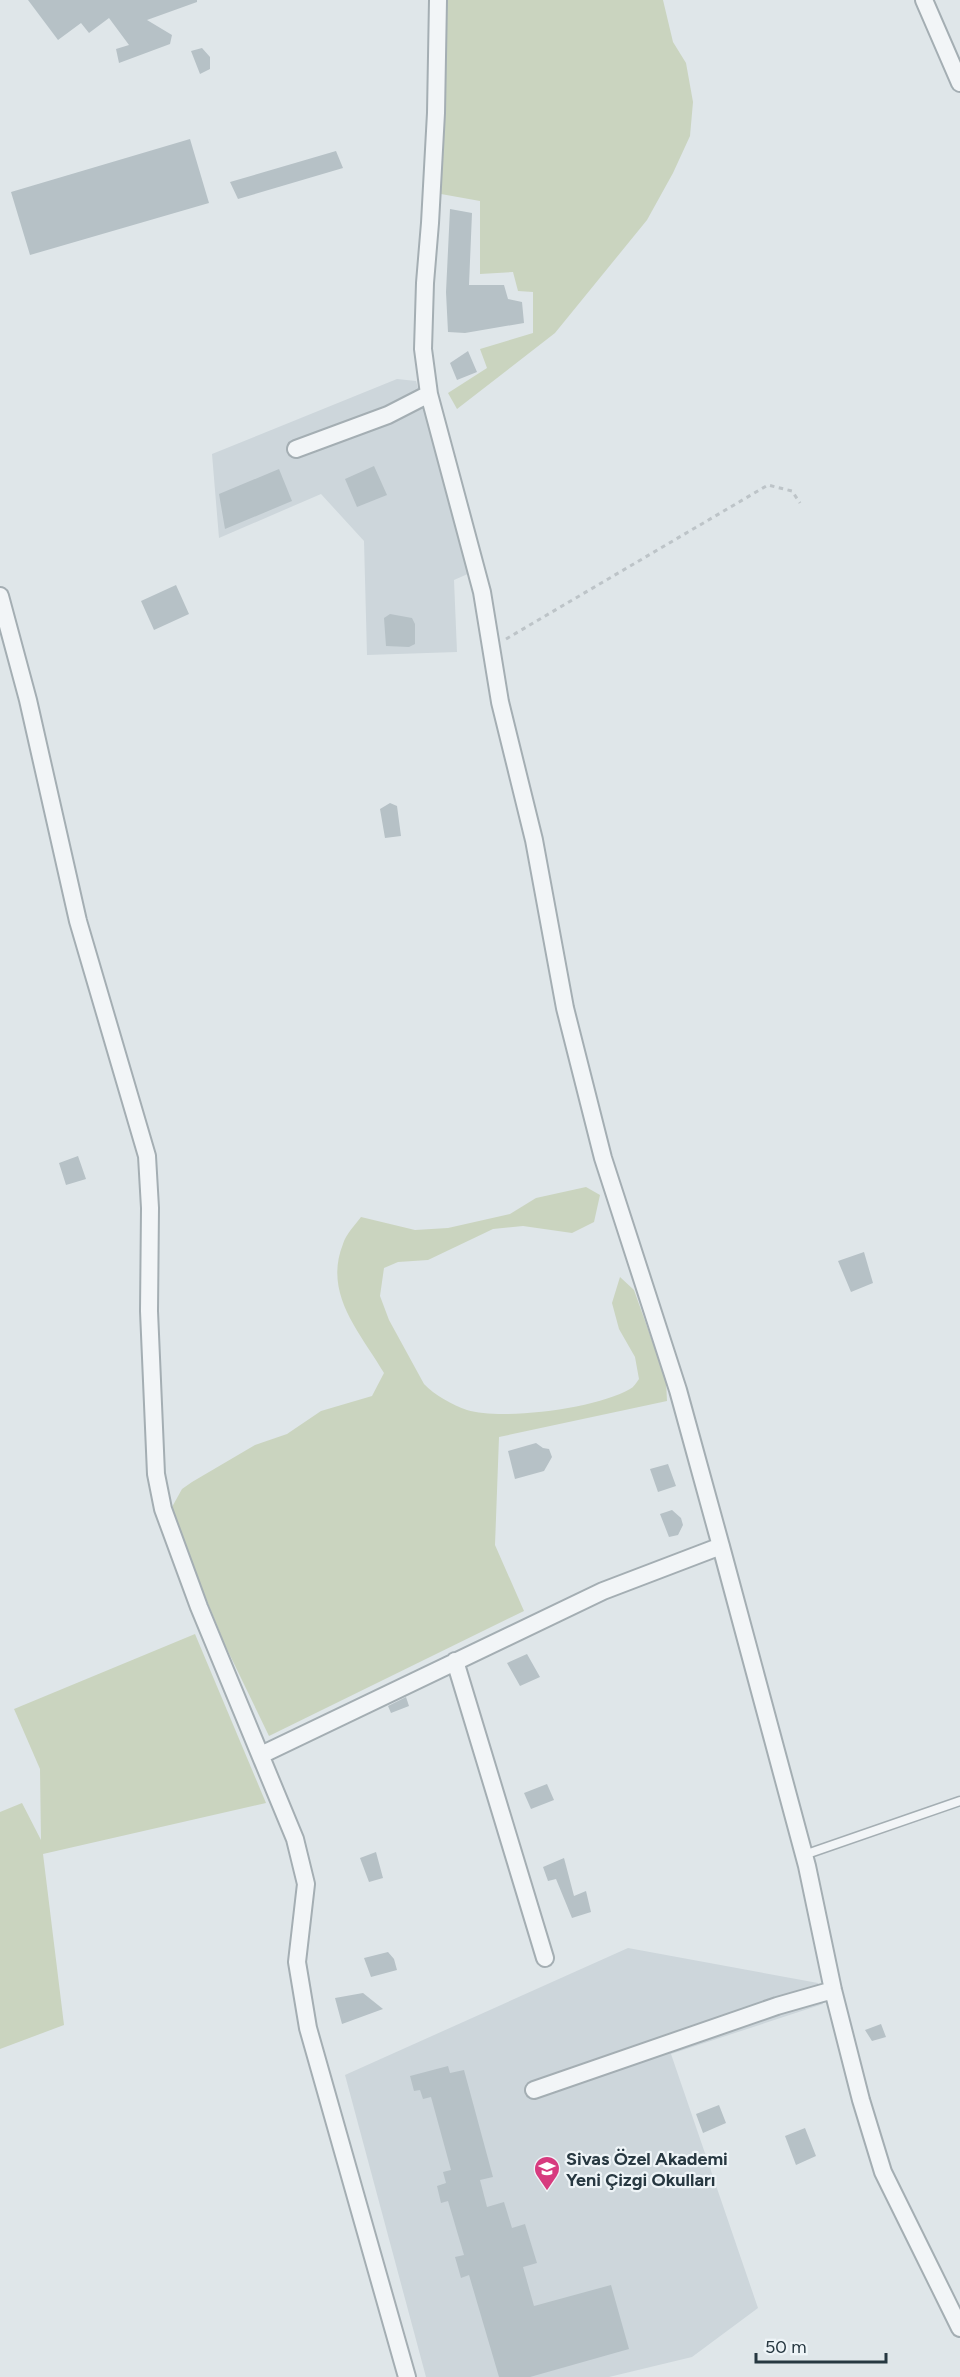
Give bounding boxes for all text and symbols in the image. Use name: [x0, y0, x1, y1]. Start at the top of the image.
place label: Sivas Özel Akademi Yeni Çizgi Okulları: [566, 2148, 728, 2191]
school or university icon: Sivas Özel Akademi Yeni Çizgi Okulları: [532, 2154, 562, 2192]
scale bar: [756, 2326, 886, 2364]
text: 50 m: [765, 2336, 807, 2358]

